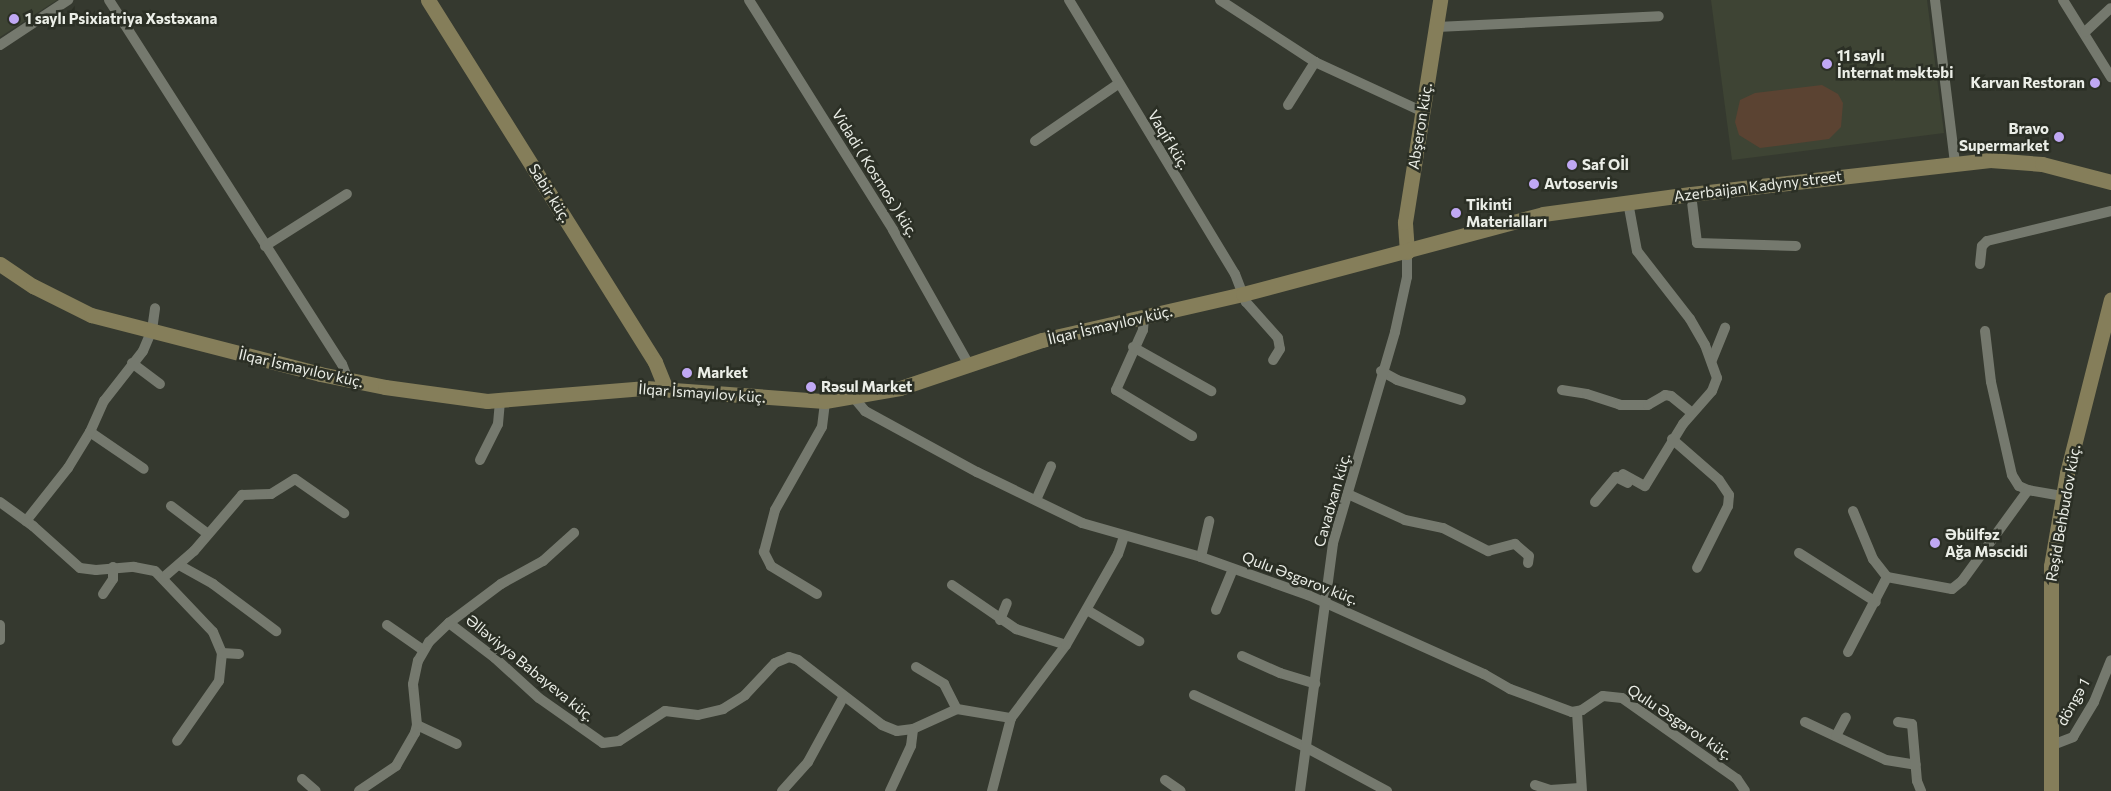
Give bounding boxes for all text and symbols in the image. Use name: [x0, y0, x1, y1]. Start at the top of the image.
place label: 1 saylı Psixiatriya Xəstəxana: [25, 10, 217, 28]
marker: 1 saylı Psixiatriya Xəstəxana: [7, 12, 21, 26]
place label: 11 saylı İnternat məktəbi: [1837, 46, 1953, 81]
marker: 11 saylı İnternat məktəbi: [1821, 58, 1833, 70]
place label: Karvan Restoran: [1971, 74, 2085, 92]
marker: Karvan Restoran: [2089, 77, 2101, 89]
street label: Abşeron küç.: [1404, 81, 1436, 171]
street label: Vidadi ( Kosmos ) küç.: [828, 106, 922, 240]
street label: Vaqif küç.: [1144, 107, 1194, 173]
place label: Bravo Supermarket: [1959, 119, 2049, 154]
marker: Bravo Supermarket: [2053, 131, 2065, 143]
place label: Saf Oİl: [1582, 156, 1629, 174]
marker: Saf Oİl: [1566, 159, 1578, 171]
street label: Sabir küç.: [525, 160, 575, 226]
street label: Azerbaijan Kadyny street: [1673, 167, 1843, 205]
place label: Avtoservis: [1544, 175, 1618, 193]
marker: Avtoservis: [1528, 178, 1540, 190]
place label: Tikinti Materialları: [1466, 195, 1547, 230]
marker: Tikinti Materialları: [1450, 207, 1462, 219]
street label: İlqar İsmayılov küç.: [1046, 302, 1174, 348]
street label: İlqar İsmayılov küç.: [237, 345, 365, 391]
place label: Market: [697, 364, 748, 382]
marker: Market: [681, 367, 693, 379]
place label: Rəsul Market: [821, 378, 912, 396]
street label: İlqar İsmayılov küç.: [638, 380, 766, 406]
marker: Rəsul Market: [805, 381, 817, 393]
street label: Rəşid Behbudov küç.: [2042, 443, 2084, 583]
street label: Cavadxan küç.: [1310, 451, 1354, 549]
place label: Əbülfəz Ağa Məscidi: [1945, 525, 2028, 560]
marker: Əbülfəz Ağa Məscidi: [1929, 537, 1941, 549]
street label: Qulu Əsgərov küç.: [1239, 548, 1361, 608]
street label: Əlləviyyə Babayeva küç.: [462, 611, 598, 725]
street label: döngə 1: [2053, 675, 2093, 729]
street label: Qulu Əsgərov küç.: [1624, 680, 1736, 764]

